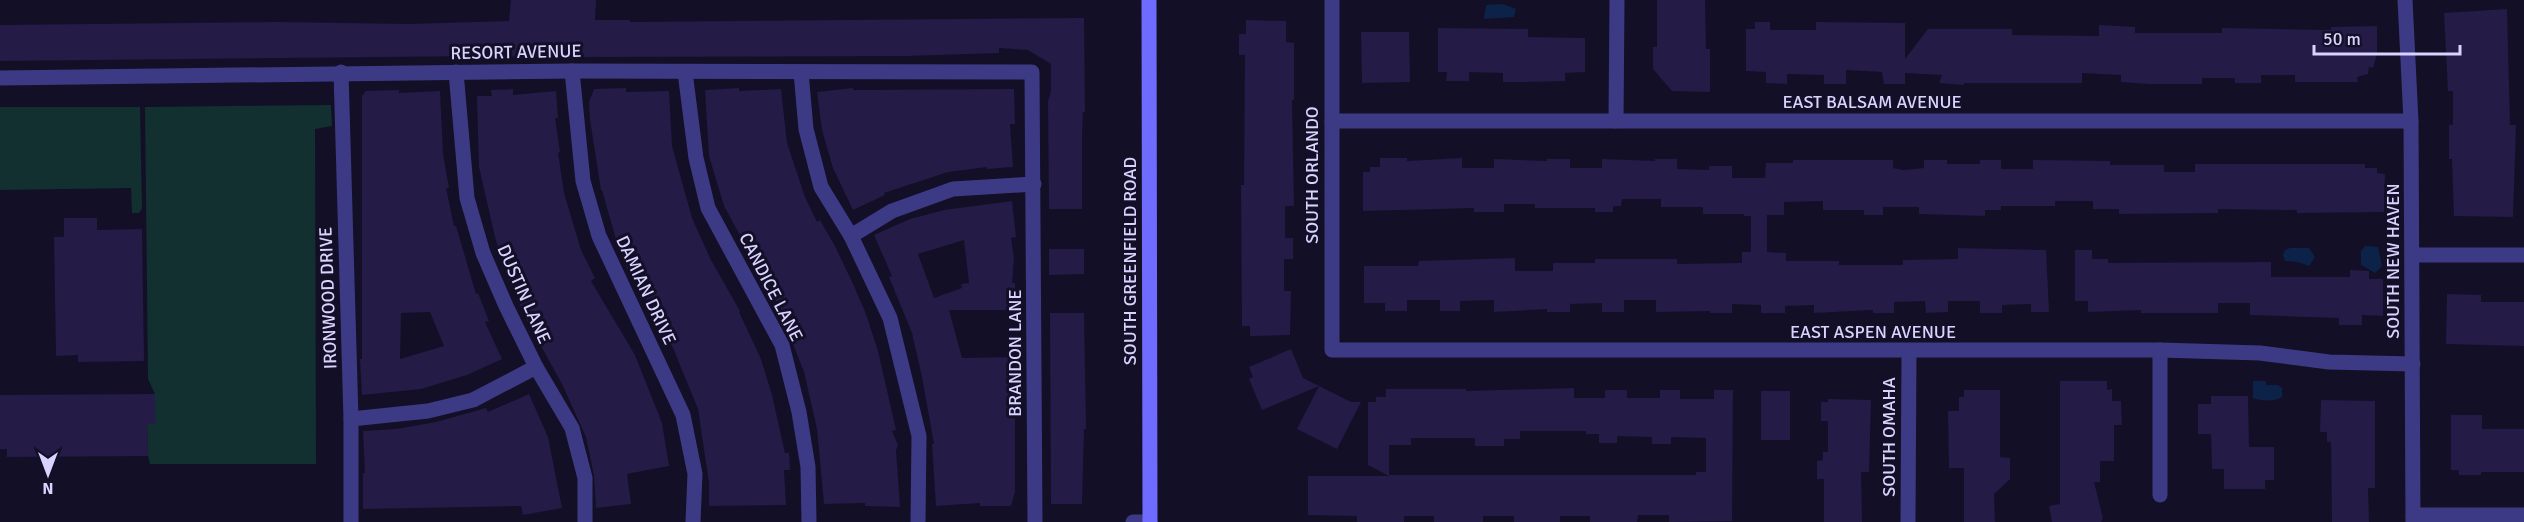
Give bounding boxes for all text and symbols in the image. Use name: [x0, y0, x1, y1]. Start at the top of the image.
scale bar: [2314, 18, 2460, 56]
text: 50 m: [2323, 28, 2361, 50]
street label: RESORT AVENUE: [450, 40, 582, 64]
street label: EAST BALSAM AVENUE: [1782, 91, 1962, 113]
street label: SOUTH ORLANDO: [1301, 106, 1323, 244]
street label: SOUTH GREENFIELD ROAD: [1119, 157, 1141, 365]
street label: SOUTH NEW HAVEN: [2382, 183, 2404, 339]
street label: IRONWOOD DRIVE: [315, 226, 341, 370]
street label: CANDICE LANE: [734, 229, 808, 345]
street label: DAMIAN DRIVE: [611, 232, 681, 348]
street label: DUSTIN LANE: [492, 241, 556, 347]
street label: BRANDON LANE: [1004, 289, 1026, 417]
street label: EAST ASPEN AVENUE: [1790, 321, 1956, 343]
street label: SOUTH OMAHA: [1878, 377, 1900, 497]
north arrow: [18, 444, 78, 504]
text: N: [42, 478, 54, 498]

